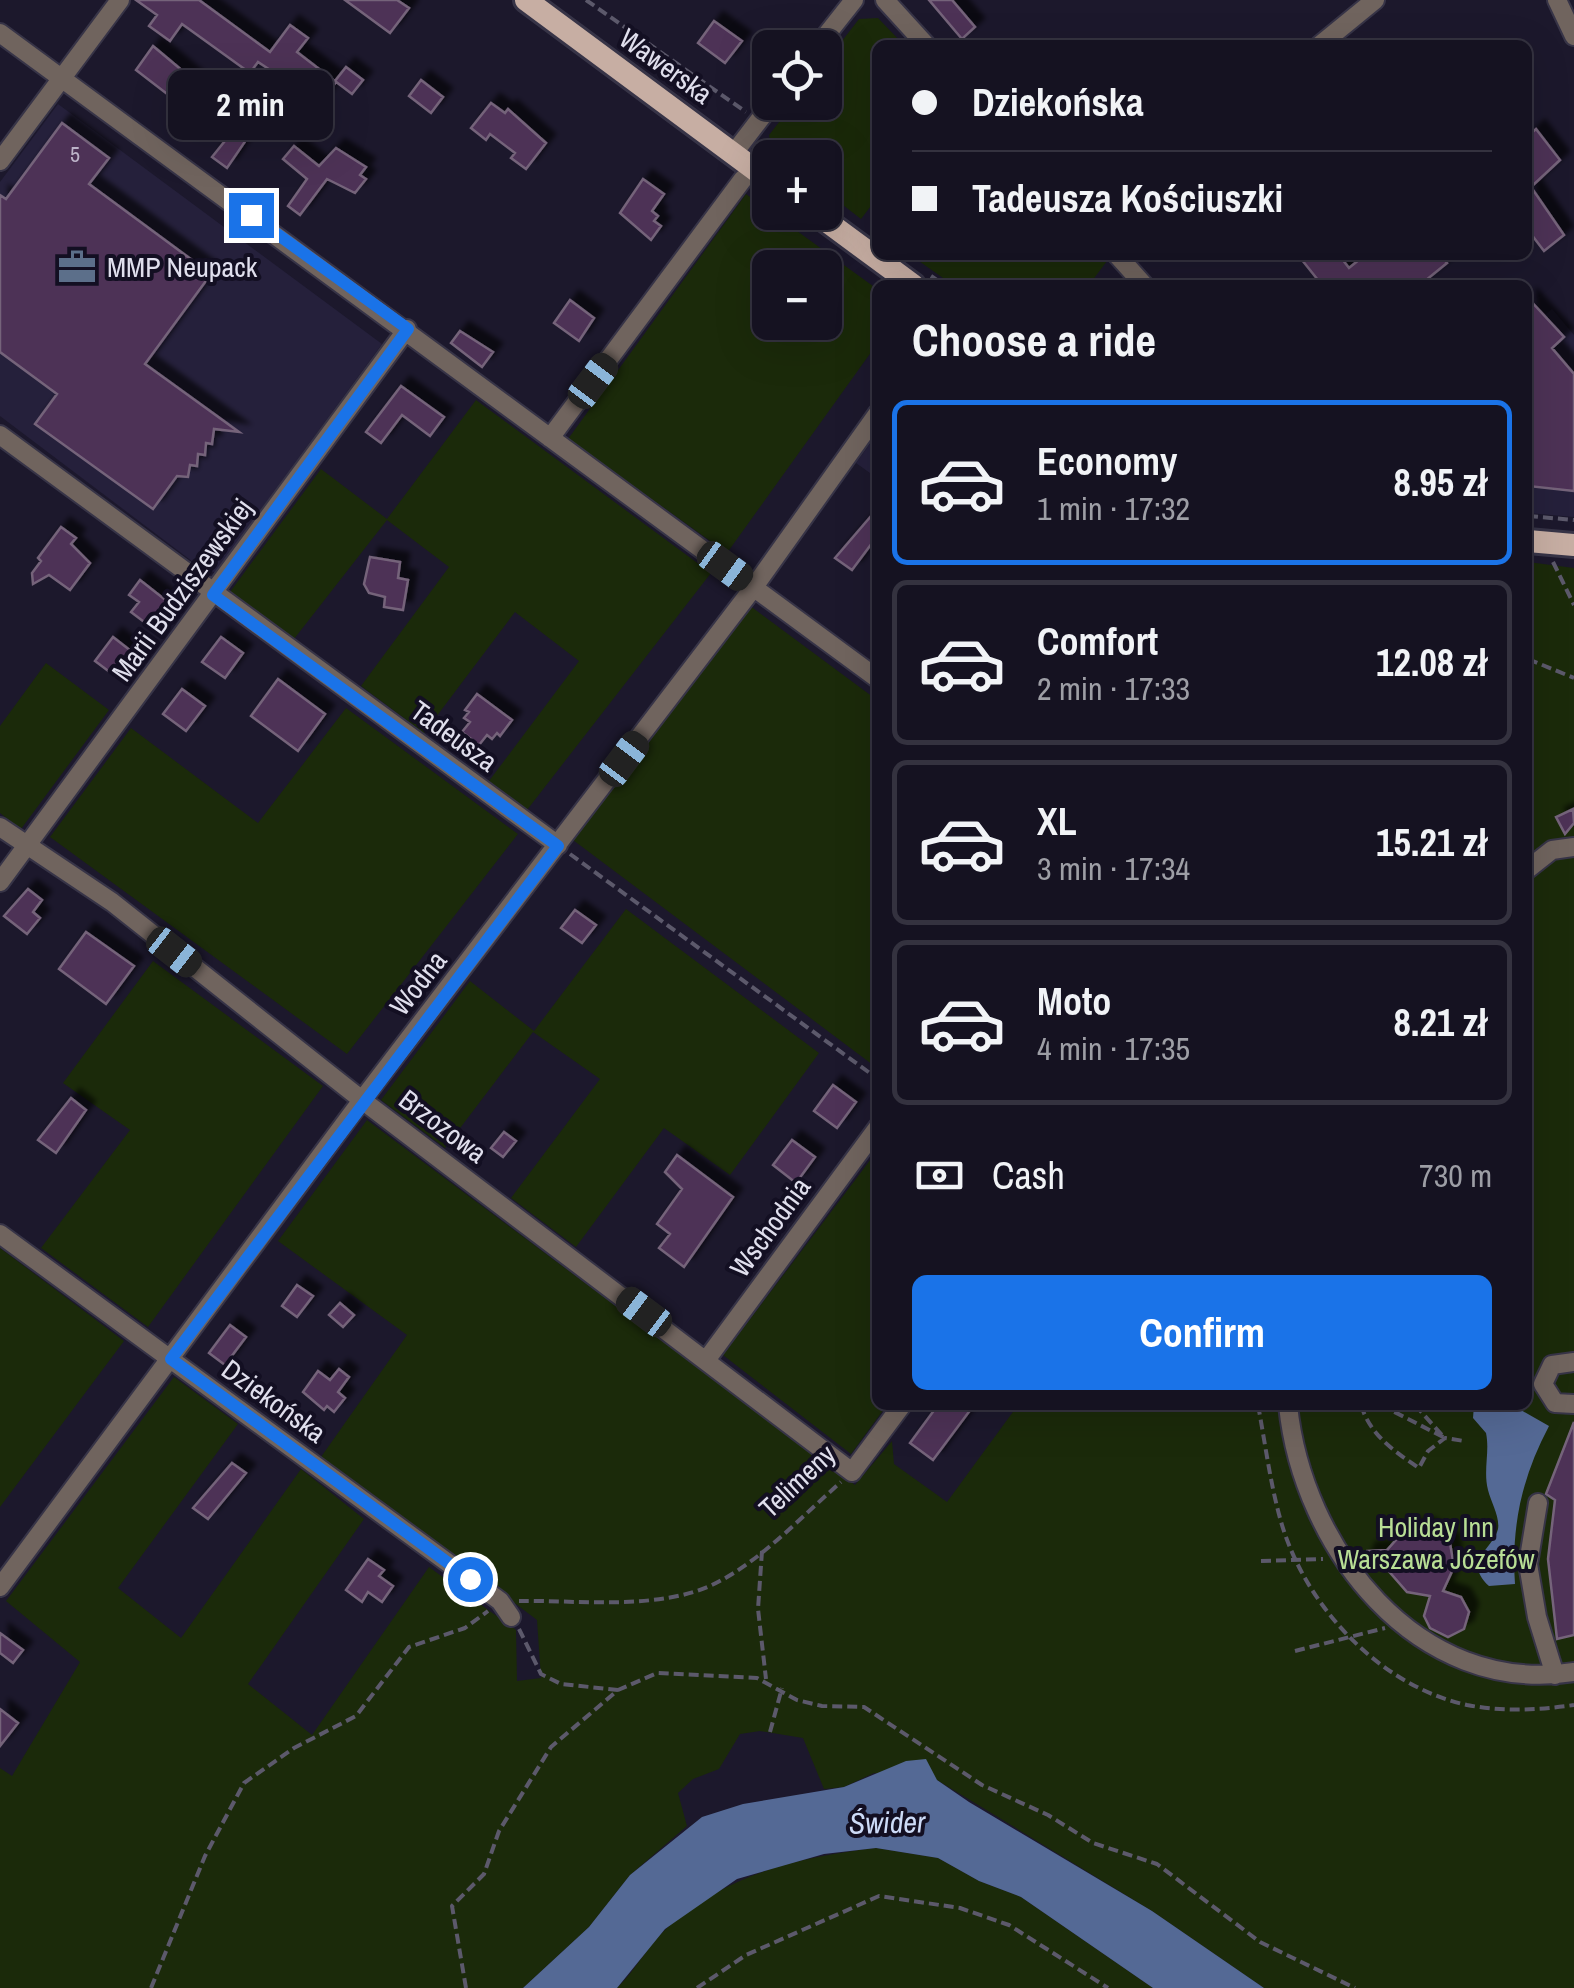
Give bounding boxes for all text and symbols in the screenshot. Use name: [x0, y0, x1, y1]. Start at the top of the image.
street label: Wawerska: [612, 19, 720, 113]
map controls: [752, 30, 842, 340]
button: locate: [752, 30, 842, 120]
callout: 2 min: [168, 70, 334, 140]
text: Dziekońska: [972, 77, 1143, 128]
text: 2 min: [216, 83, 285, 126]
house number: 5: [70, 139, 80, 169]
button: +: [752, 140, 842, 230]
text: Tadeusza Kościuszki: [972, 173, 1283, 224]
route end: [229, 193, 274, 238]
office icon: MMP Neupack: [56, 246, 98, 288]
place label: MMP Neupack: [107, 248, 258, 286]
button: −: [752, 250, 842, 340]
text: Choose a ride: [912, 309, 1156, 370]
car: [563, 348, 623, 414]
text: Economy: [1037, 436, 1177, 487]
icon: car: [917, 438, 1007, 528]
text: 8.95 zł: [1393, 457, 1487, 508]
text: 1 min · 17:32: [1037, 487, 1190, 530]
street label: Marii Budziszewskiej: [103, 491, 261, 689]
car: [692, 536, 758, 596]
text: Comfort: [1037, 616, 1158, 667]
icon: car: [917, 618, 1007, 708]
text: 12.08 zł: [1376, 637, 1487, 688]
text: 2 min · 17:33: [1037, 667, 1190, 710]
street label: Tadeusza: [403, 692, 505, 781]
car: [594, 726, 654, 792]
text: XL: [1037, 796, 1077, 847]
icon: car: [917, 798, 1007, 888]
text: 15.21 zł: [1376, 817, 1487, 868]
text: 3 min · 17:34: [1037, 847, 1190, 890]
car: [141, 922, 207, 982]
street label: Wodna: [381, 943, 455, 1023]
text: Moto: [1037, 976, 1111, 1027]
icon: car: [917, 978, 1007, 1068]
text: 8.21 zł: [1393, 997, 1487, 1048]
text: 4 min · 17:35: [1037, 1027, 1190, 1070]
street label: Brzozowa: [391, 1080, 495, 1172]
icon: cash: [912, 1148, 967, 1203]
text: Cash: [992, 1150, 1065, 1201]
text: 730 m: [1419, 1154, 1492, 1197]
street label: Wschodnia: [721, 1169, 819, 1285]
button: Confirm: [912, 1275, 1492, 1390]
car: [611, 1282, 677, 1342]
street label: Dziekońska: [214, 1350, 334, 1452]
street label: Telimeny: [750, 1435, 844, 1526]
park label: Holiday Inn Warszawa Józefów: [1338, 1508, 1535, 1578]
route start: [448, 1557, 493, 1602]
water label: Świder: [848, 1801, 926, 1843]

